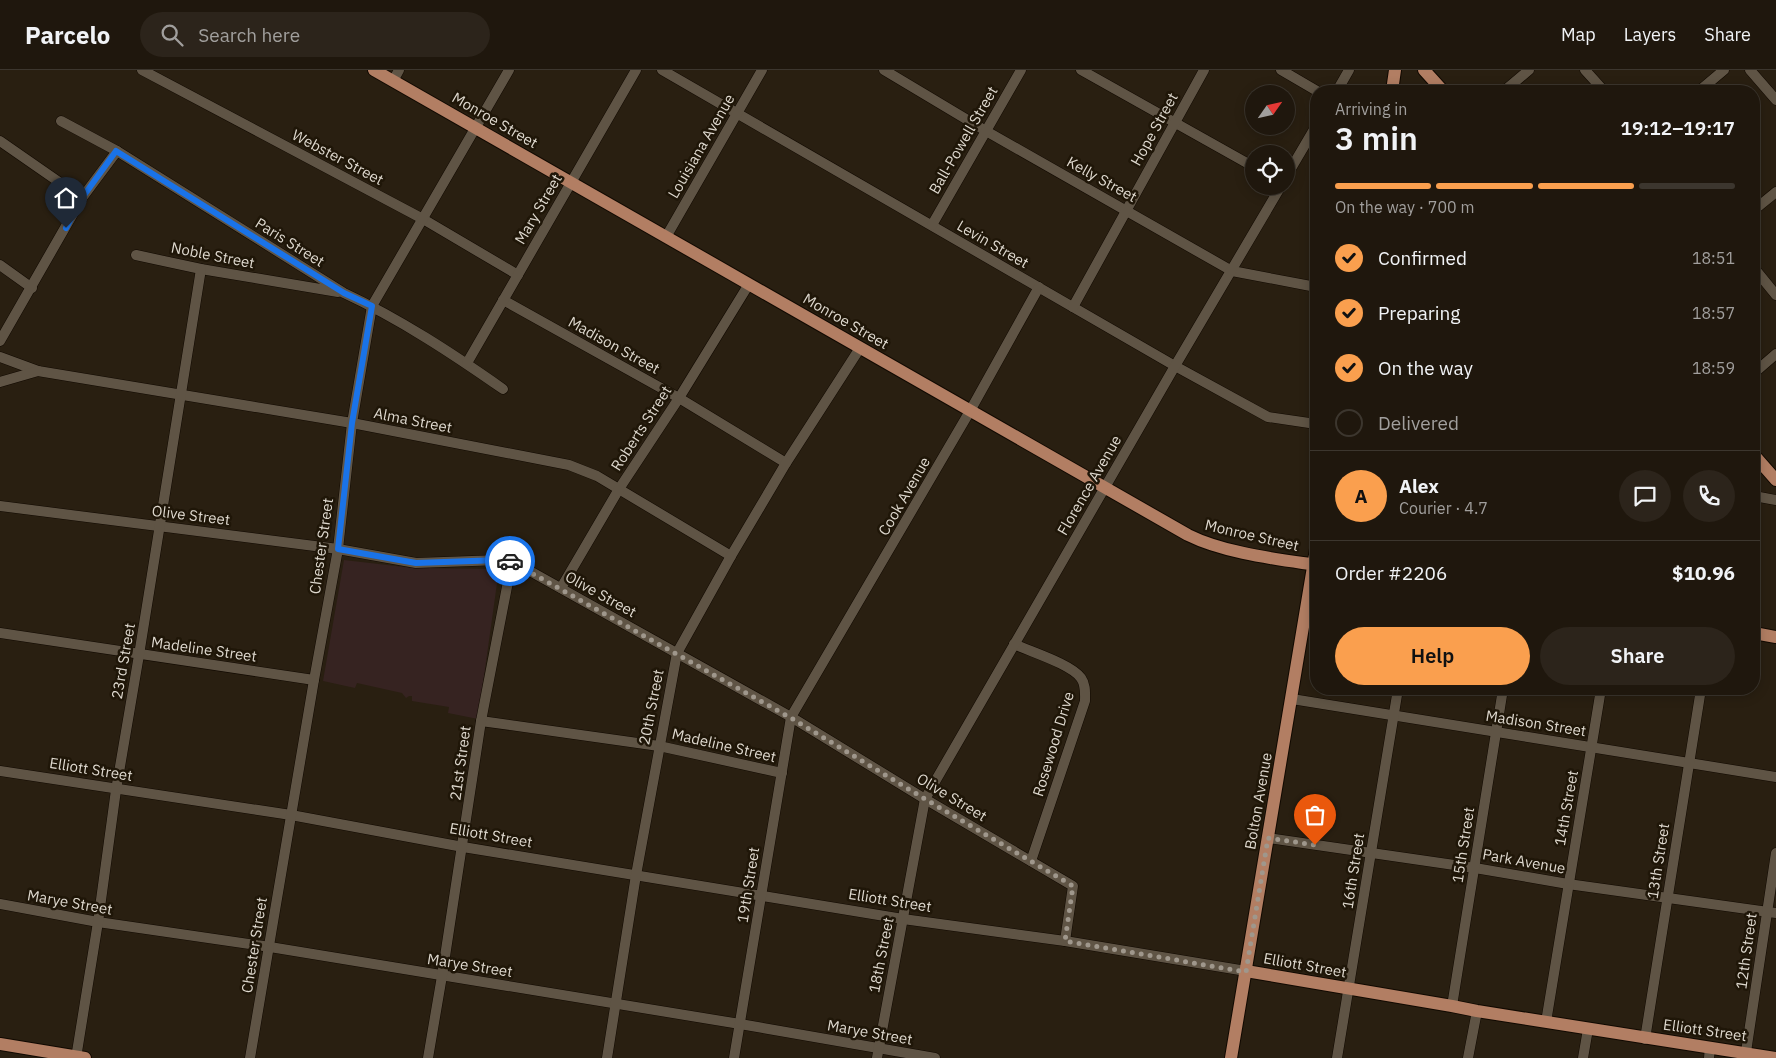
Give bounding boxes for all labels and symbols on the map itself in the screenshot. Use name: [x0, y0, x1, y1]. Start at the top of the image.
street label: Ball-Powell Street: [924, 83, 1002, 197]
north arrow: [1245, 85, 1295, 135]
street label: Monroe Street: [449, 88, 541, 152]
street label: Hope Street: [1126, 89, 1182, 169]
street label: Louisiana Avenue: [663, 90, 739, 202]
street label: Webster Street: [289, 125, 387, 189]
street label: Kelly Street: [1064, 152, 1140, 206]
street label: Mary Street: [510, 170, 566, 248]
pin: [45, 177, 87, 228]
street label: Paris Street: [252, 213, 328, 271]
street label: Levin Street: [954, 216, 1032, 272]
street label: Noble Street: [170, 238, 256, 272]
street label: Monroe Street: [800, 289, 892, 353]
street label: Madison Street: [565, 312, 663, 378]
street label: Roberts Street: [606, 382, 676, 474]
street label: Alma Street: [372, 403, 454, 437]
street label: Florence Avenue: [1053, 432, 1125, 538]
street label: Cook Avenue: [874, 453, 934, 539]
street label: Chester Street: [305, 497, 337, 595]
street label: Olive Street: [151, 501, 231, 529]
street label: Monroe Street: [1203, 515, 1301, 555]
courier: [485, 536, 535, 586]
street label: Olive Street: [562, 567, 640, 621]
street label: 23rd Street: [107, 622, 139, 700]
street label: Madeline Street: [150, 632, 258, 666]
street label: 20th Street: [634, 668, 668, 746]
street label: Rosewood Drive: [1028, 689, 1078, 799]
street label: Madison Street: [1484, 706, 1588, 740]
street label: 21st Street: [445, 724, 475, 802]
street label: Madeline Street: [670, 724, 778, 766]
street label: Bolton Avenue: [1240, 751, 1276, 851]
street label: Elliott Street: [48, 753, 134, 785]
street label: Olive Street: [913, 769, 991, 825]
street label: 14th Street: [1550, 769, 1582, 847]
pin: [1294, 794, 1336, 845]
street label: 15th Street: [1448, 806, 1478, 884]
street label: Elliott Street: [448, 818, 534, 852]
street label: 13th Street: [1643, 822, 1673, 900]
street label: 16th Street: [1338, 832, 1368, 910]
street label: Park Avenue: [1481, 844, 1567, 878]
street label: 19th Street: [733, 846, 763, 924]
street label: Elliott Street: [847, 884, 933, 916]
street label: Marye Street: [26, 885, 114, 919]
street label: Chester Street: [237, 896, 271, 994]
street label: 12th Street: [1731, 912, 1761, 990]
street label: 18th Street: [864, 916, 898, 994]
street label: Elliott Street: [1262, 948, 1348, 982]
street label: Marye Street: [426, 949, 514, 981]
street label: Marye Street: [826, 1015, 914, 1049]
street label: Elliott Street: [1662, 1015, 1748, 1045]

